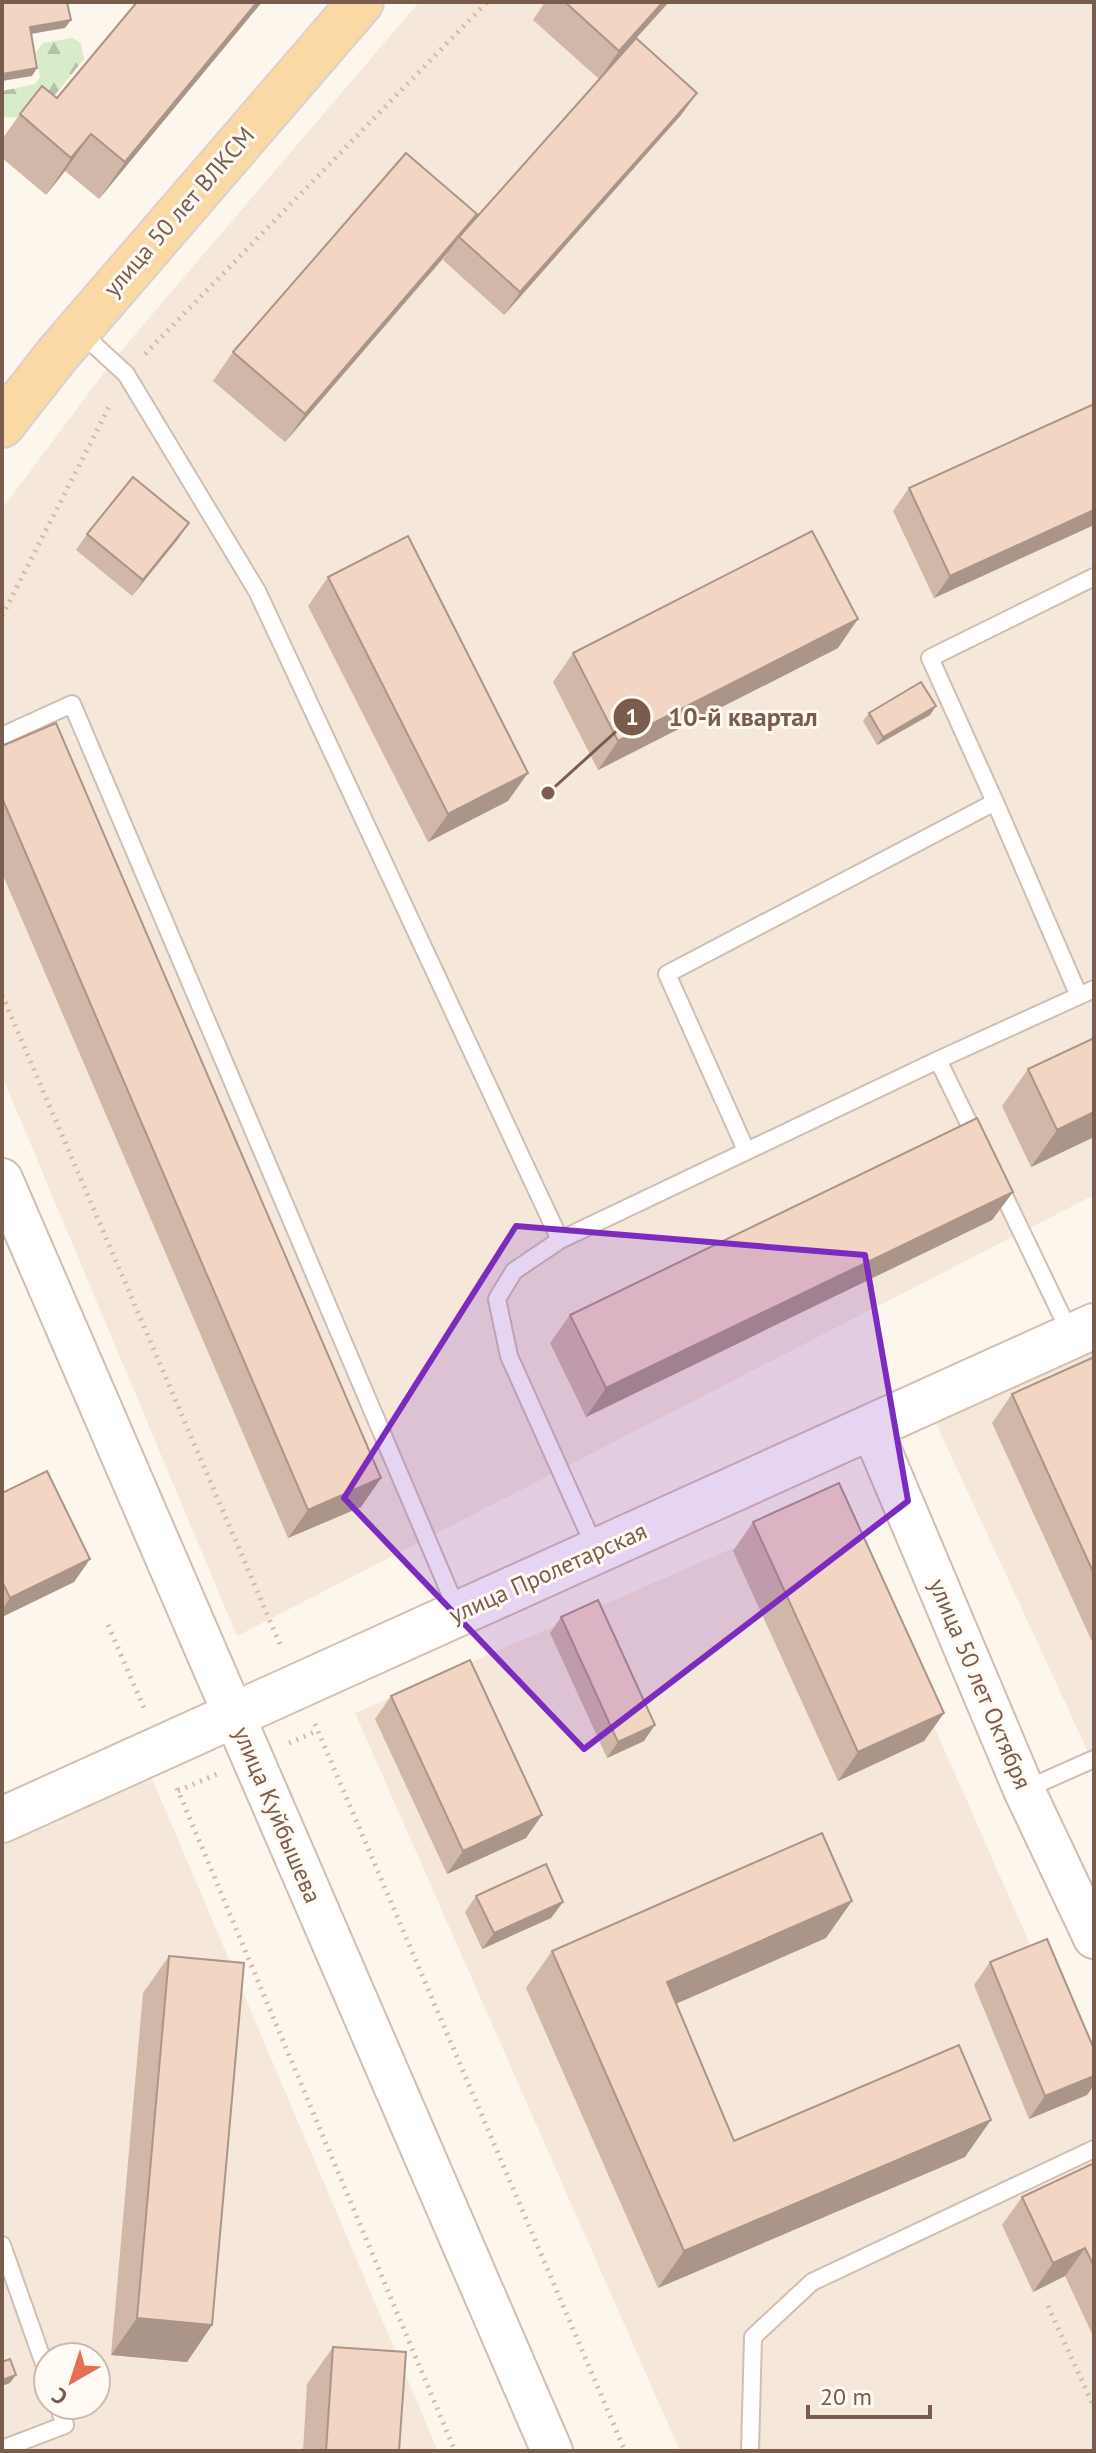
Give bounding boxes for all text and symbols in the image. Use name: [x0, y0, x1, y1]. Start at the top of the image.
street label: улица 50 лет ВЛКСМ: [96, 120, 261, 303]
callout: 10-й квартал: [612, 692, 833, 742]
text: 10-й квартал: [668, 700, 818, 733]
text: 1: [625, 701, 639, 732]
street label: улица Пролетарская: [444, 1515, 652, 1630]
street label: улица 50 лет Октября: [922, 1574, 1039, 1794]
street label: улица Куйбышева: [226, 1722, 329, 1908]
north arrow: [32, 2341, 112, 2421]
scale bar: [808, 2369, 930, 2419]
text: 20 m: [820, 2381, 872, 2412]
text: С: [46, 2382, 73, 2411]

